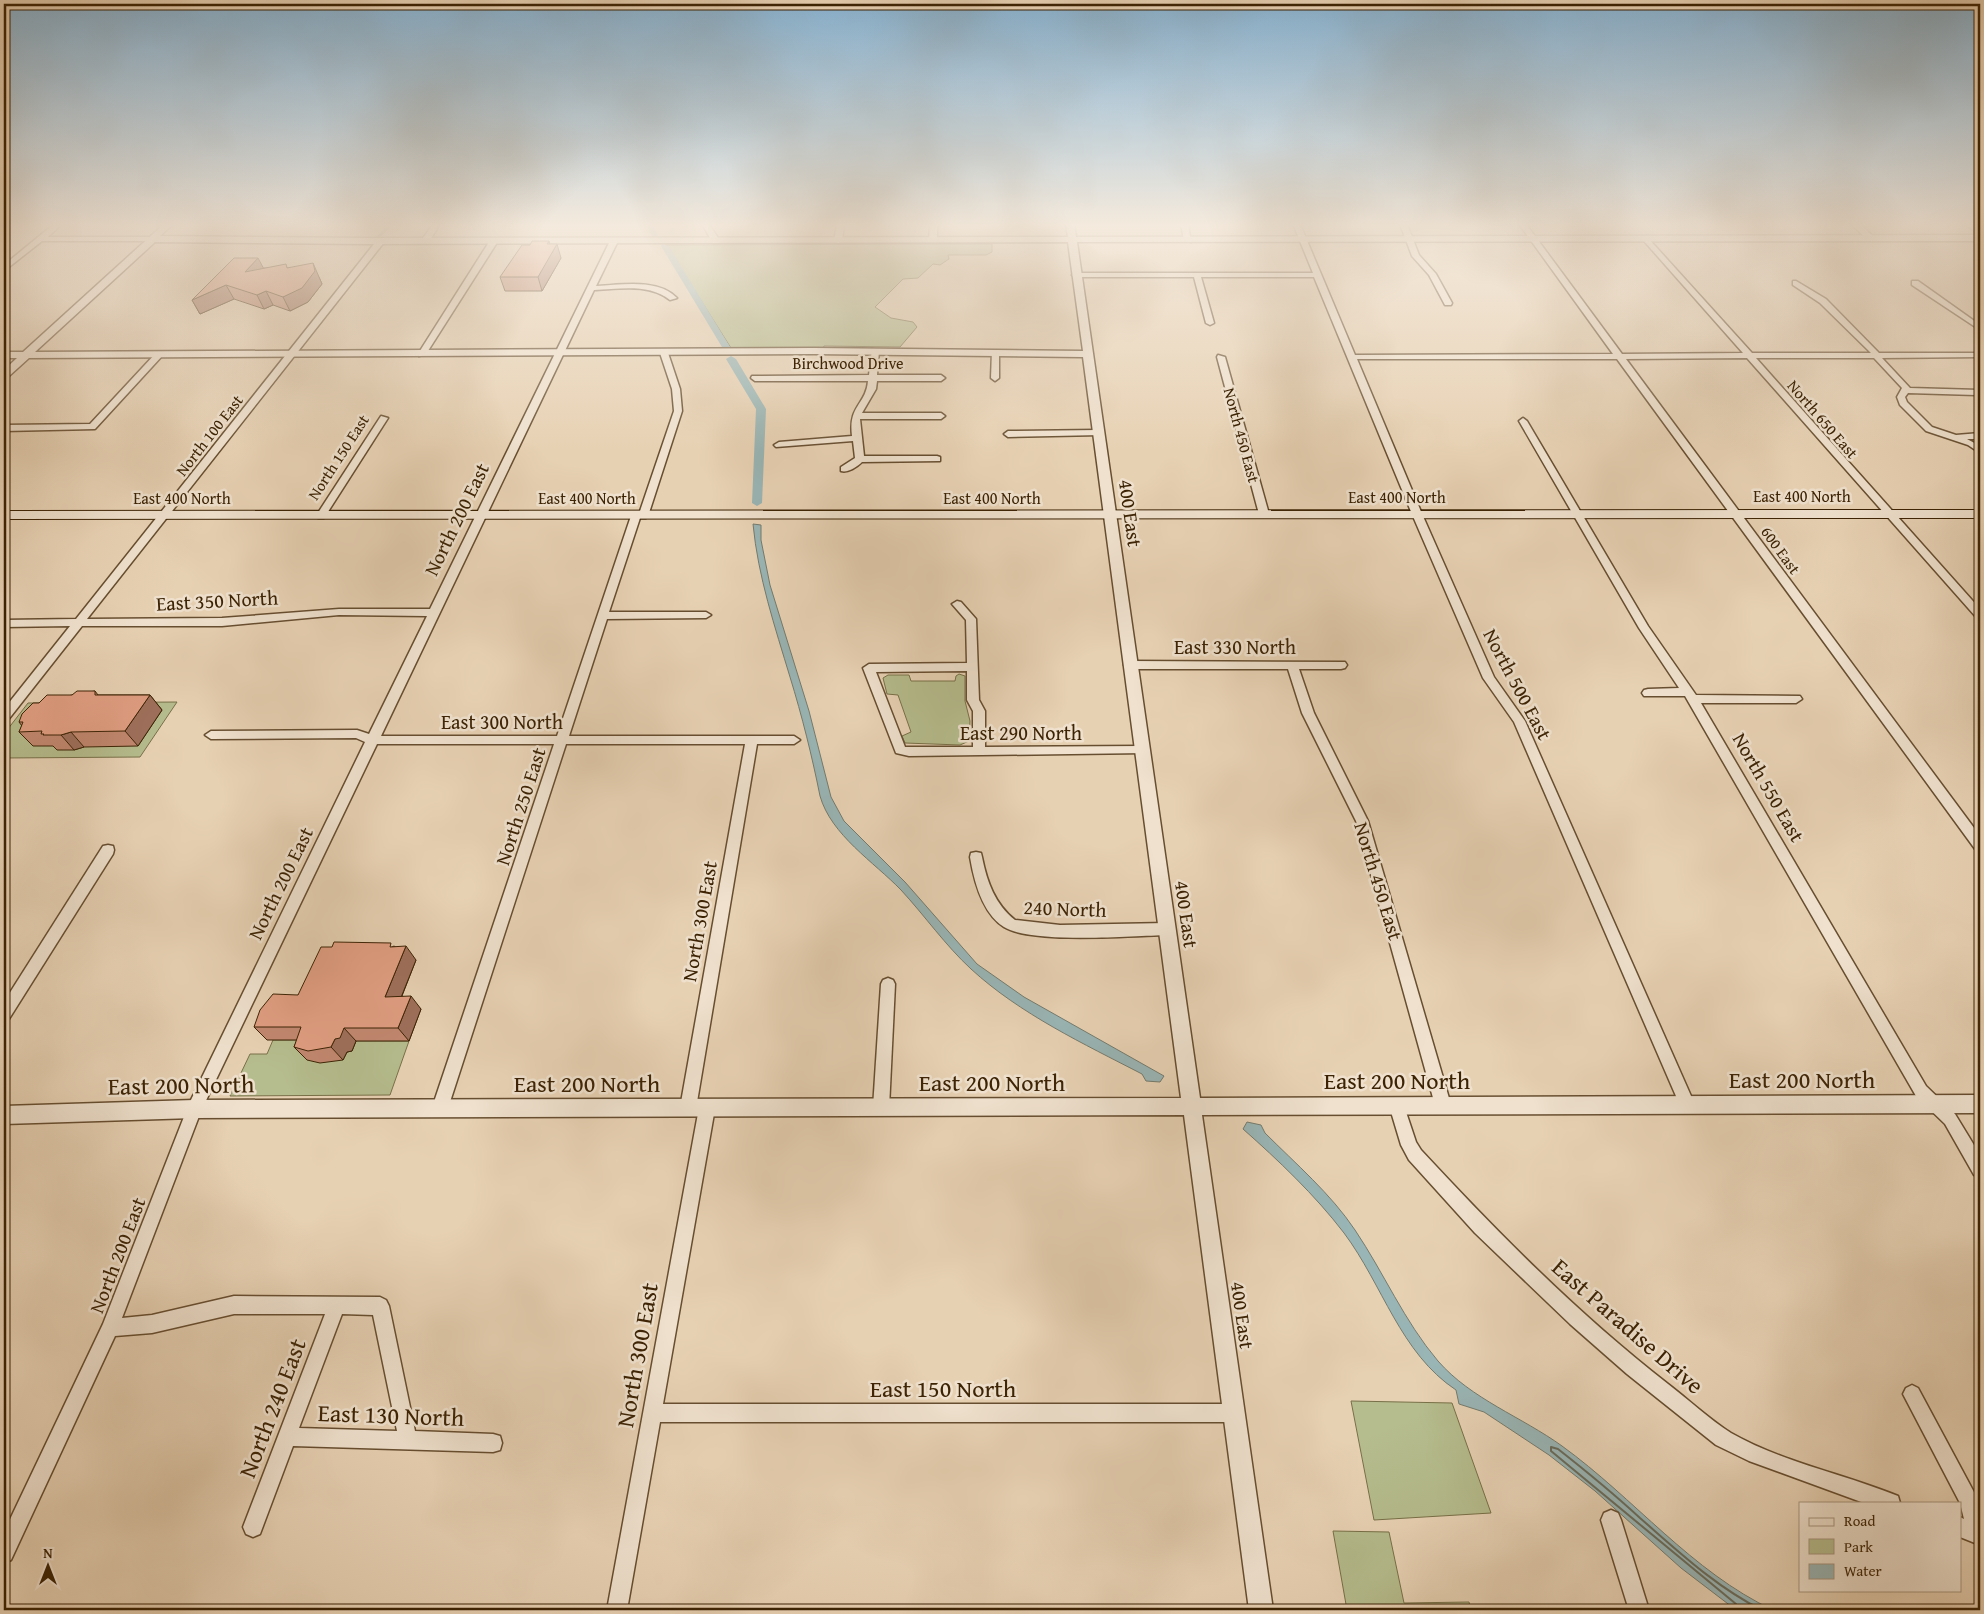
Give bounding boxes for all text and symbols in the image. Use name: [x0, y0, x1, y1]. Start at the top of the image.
street label: Birchwood Drive: [792, 351, 904, 375]
street label: North 650 East: [1782, 374, 1864, 464]
street label: North 450 East: [1218, 385, 1266, 486]
street label: North 100 East: [169, 389, 249, 481]
street label: North 150 East: [301, 409, 375, 504]
street label: North 200 East: [416, 458, 496, 580]
street label: 400 East: [1112, 477, 1150, 549]
street label: East 400 North: [1753, 484, 1851, 508]
street label: East 400 North: [1348, 485, 1446, 509]
street label: East 400 North: [133, 486, 231, 510]
street label: East 400 North: [538, 486, 636, 510]
street label: East 400 North: [943, 486, 1041, 510]
street label: 600 East: [1755, 521, 1807, 579]
street label: East 350 North: [155, 582, 279, 618]
street label: North 500 East: [1477, 623, 1559, 745]
street label: East 330 North: [1174, 632, 1296, 661]
street label: East 300 North: [441, 707, 563, 736]
street label: East 290 North: [960, 718, 1082, 747]
street label: North 550 East: [1726, 727, 1812, 847]
street label: North 250 East: [487, 743, 553, 869]
street label: North 450 East: [1347, 818, 1411, 944]
street label: North 200 East: [240, 822, 320, 944]
street label: North 300 East: [674, 858, 724, 984]
street label: 400 East: [1168, 878, 1206, 950]
street label: 240 North: [1023, 892, 1107, 924]
street label: East 200 North: [1729, 1062, 1876, 1097]
street label: East 200 North: [1324, 1063, 1471, 1098]
street label: East 200 North: [919, 1065, 1066, 1100]
street label: East 200 North: [107, 1066, 255, 1104]
street label: East 200 North: [514, 1066, 661, 1101]
street label: North 200 East: [82, 1193, 152, 1317]
street label: East Paradise Drive: [1544, 1250, 1712, 1402]
street label: North 300 East: [607, 1279, 667, 1430]
street label: 400 East: [1224, 1279, 1262, 1351]
street label: North 240 East: [229, 1333, 315, 1483]
street label: East 150 North: [870, 1371, 1017, 1406]
street label: East 130 North: [317, 1395, 465, 1435]
legend: [1799, 1502, 1962, 1592]
text: Road: [1844, 1510, 1875, 1531]
text: Park: [1844, 1536, 1873, 1557]
north arrow: [22, 1542, 72, 1592]
text: N: [43, 1543, 53, 1563]
text: Water: [1844, 1560, 1882, 1581]

